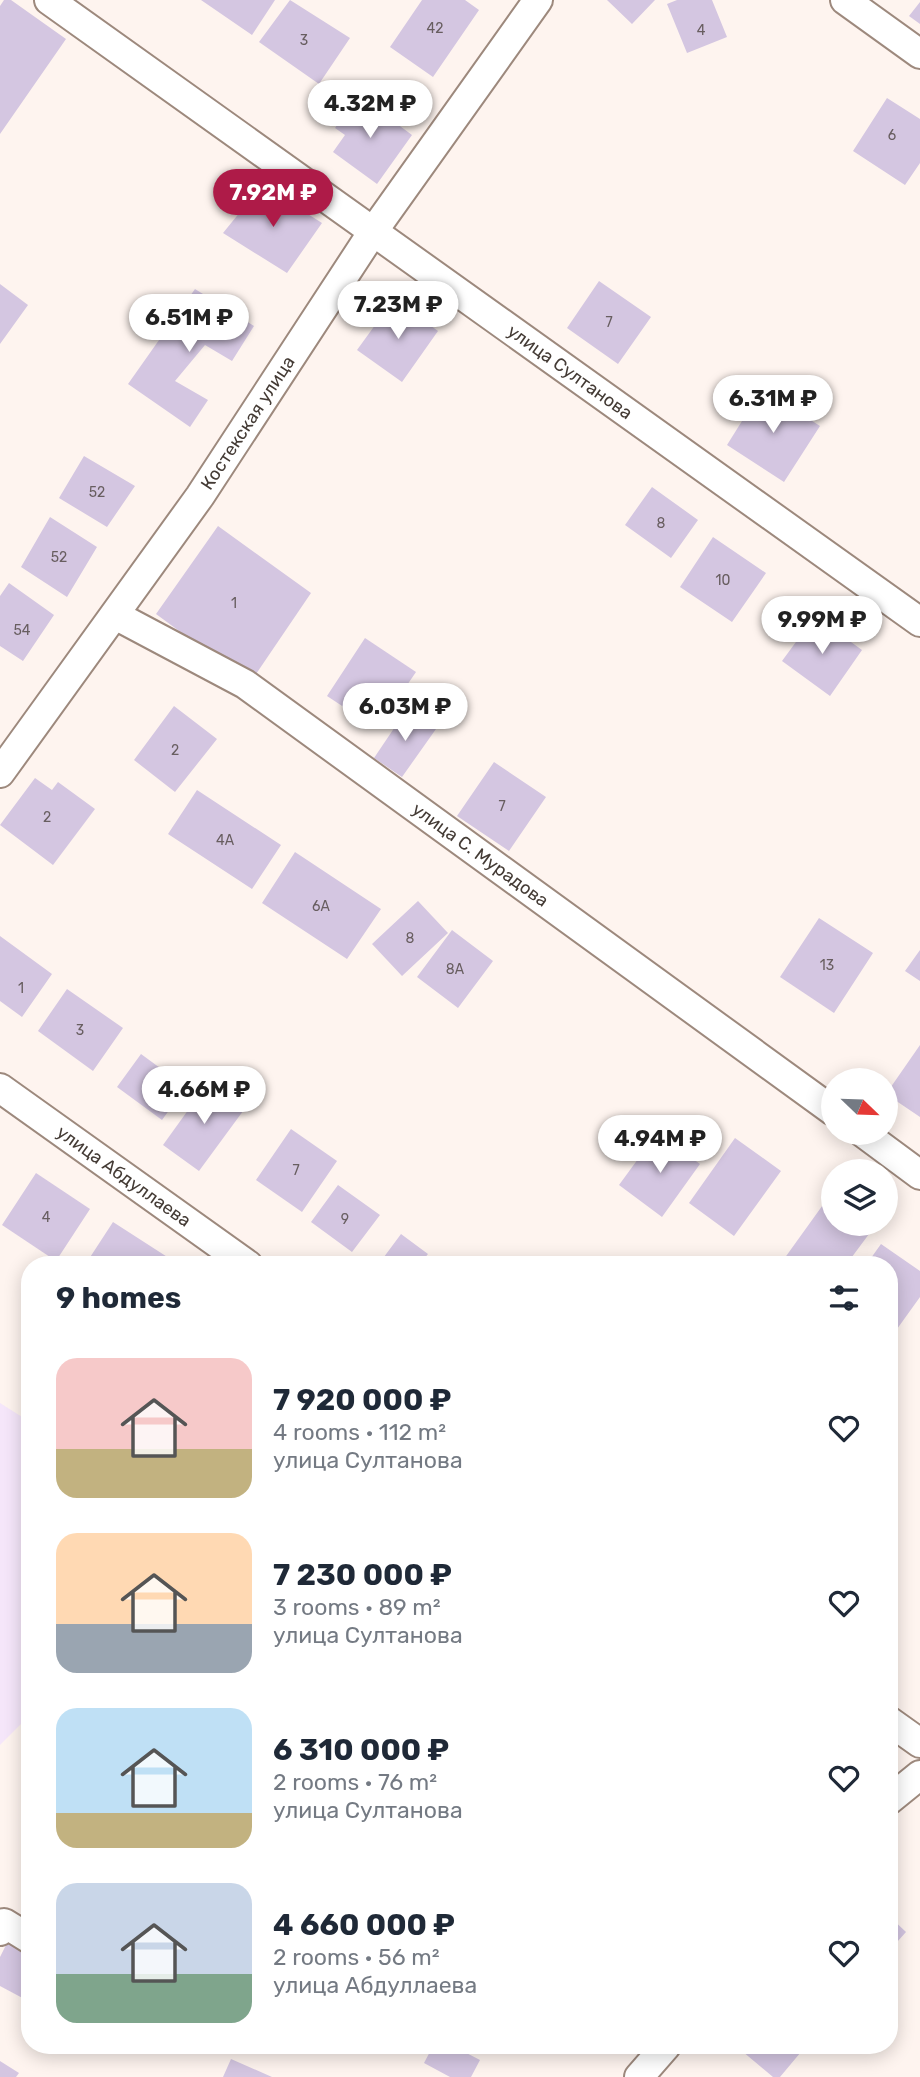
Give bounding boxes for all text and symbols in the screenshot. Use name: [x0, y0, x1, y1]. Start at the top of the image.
house number: 42: [427, 20, 443, 37]
house number: 4: [697, 22, 706, 39]
house number: 3: [300, 32, 308, 49]
pin: 4.32M ₽: [305, 80, 435, 140]
text: 4.32M ₽: [324, 89, 416, 117]
house number: 6: [888, 127, 896, 144]
pin: 7.92M ₽: [208, 170, 338, 229]
text: 7.92M ₽: [229, 178, 317, 206]
pin: 7.23M ₽: [333, 282, 463, 341]
text: 7.23M ₽: [353, 290, 443, 318]
pin: 6.51M ₽: [124, 294, 254, 354]
text: 6.51M ₽: [145, 303, 233, 331]
house number: 7: [605, 314, 613, 331]
street label: улица Султанова: [503, 320, 637, 424]
street label: Костекская улица: [196, 352, 300, 494]
pin: 6.31M ₽: [708, 376, 838, 435]
text: 6.31M ₽: [729, 384, 817, 412]
house number: 52: [89, 484, 105, 501]
house number: 8: [657, 515, 666, 532]
house number: 52: [51, 549, 67, 566]
house number: 10: [716, 572, 731, 589]
house number: 1: [231, 595, 237, 612]
pin: 9.99M ₽: [757, 596, 887, 656]
text: 9.99M ₽: [777, 605, 867, 633]
house number: 54: [13, 622, 31, 639]
pin: 6.03M ₽: [340, 684, 470, 743]
text: 6.03M ₽: [359, 692, 451, 720]
house number: 2: [171, 742, 179, 759]
street label: улица С. Мурадова: [408, 798, 553, 912]
house number: 7: [498, 798, 506, 815]
house number: 2: [43, 809, 51, 826]
house number: 4А: [216, 832, 235, 849]
house number: 6А: [312, 898, 331, 915]
house number: 8: [406, 930, 415, 947]
house number: 13: [820, 957, 834, 974]
house number: 8А: [446, 961, 465, 978]
house number: 1: [18, 980, 24, 997]
house number: 3: [76, 1022, 84, 1039]
pin: 4.66M ₽: [139, 1066, 269, 1126]
north arrow: [821, 1068, 898, 1144]
map controls: [821, 1068, 898, 1236]
text: 4.66M ₽: [158, 1075, 250, 1103]
pin: 4.94M ₽: [595, 1116, 725, 1175]
street label: улица Абдуллаева: [52, 1121, 195, 1232]
text: 4.94M ₽: [614, 1124, 706, 1152]
button: layers: [821, 1159, 898, 1236]
house number: 7: [292, 1162, 300, 1179]
house number: 4: [42, 1209, 51, 1226]
house number: 9: [341, 1211, 349, 1228]
icon: filters: [825, 1279, 863, 1317]
text: 9 homes: [56, 1280, 181, 1316]
text: 7 920 000 ₽: [273, 1382, 451, 1418]
icon: home: [112, 1386, 196, 1470]
icon: heart: [825, 1409, 863, 1447]
text: 4 rooms · 112 m²: [273, 1418, 446, 1446]
text: улица Султанова: [273, 1446, 463, 1474]
text: 7 230 000 ₽: [273, 1557, 452, 1593]
icon: home: [112, 1561, 196, 1645]
icon: heart: [825, 1584, 863, 1622]
text: 3 rooms · 89 m²: [273, 1593, 441, 1621]
text: улица Султанова: [273, 1621, 463, 1649]
text: 6 310 000 ₽: [273, 1732, 449, 1768]
icon: home: [112, 1736, 196, 1820]
icon: heart: [825, 1759, 863, 1797]
text: 2 rooms · 76 m²: [273, 1768, 437, 1796]
text: улица Султанова: [273, 1796, 463, 1824]
text: 4 660 000 ₽: [273, 1907, 455, 1943]
icon: home: [112, 1911, 196, 1995]
icon: heart: [825, 1934, 863, 1972]
text: 2 rooms · 56 m²: [273, 1943, 440, 1971]
text: улица Абдуллаева: [273, 1971, 477, 1999]

